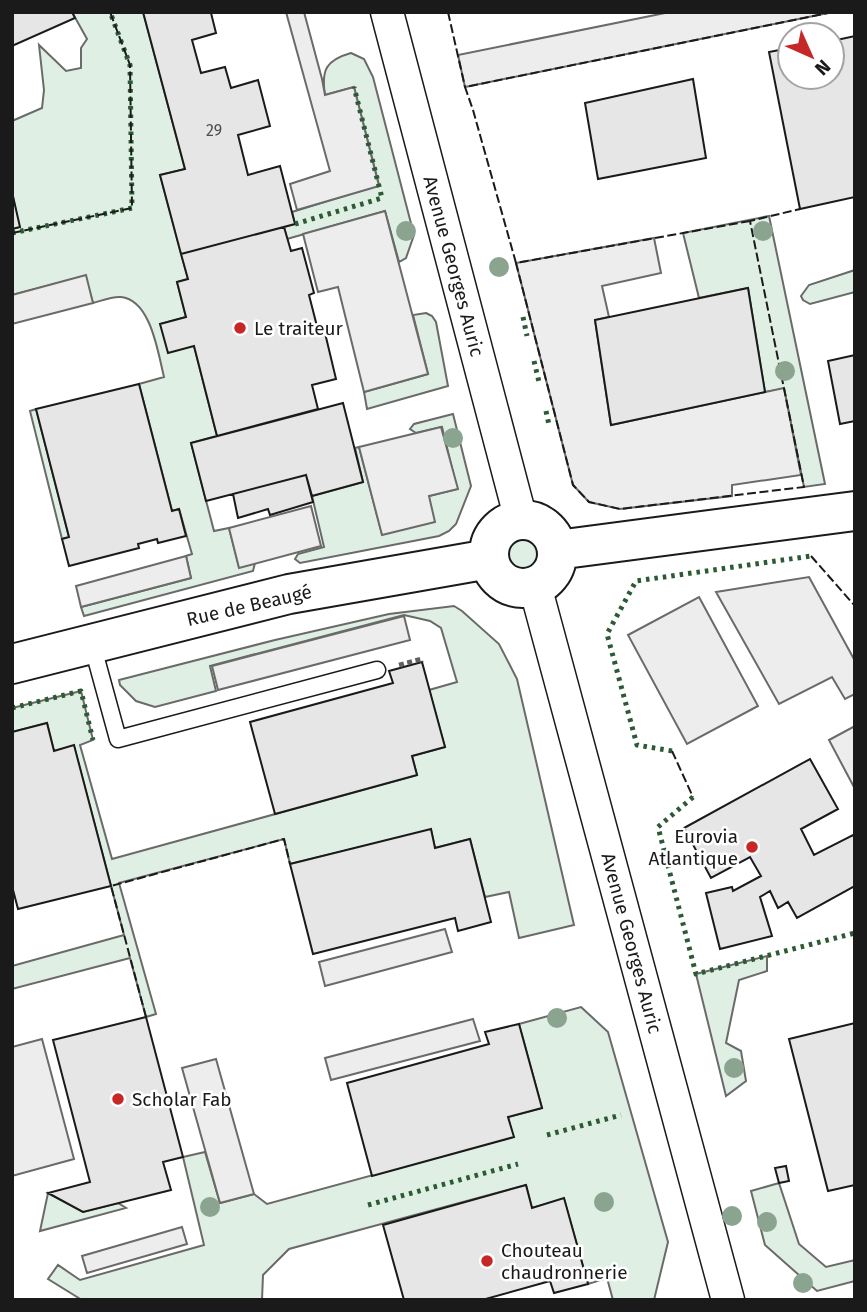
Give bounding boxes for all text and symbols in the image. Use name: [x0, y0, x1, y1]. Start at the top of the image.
north arrow: [776, 21, 846, 91]
text: N: [810, 55, 835, 80]
house number: 29: [206, 121, 222, 140]
street label: Avenue Georges Auric: [418, 173, 489, 359]
place label: Le traiteur: [254, 317, 344, 340]
marker: Le traiteur: [232, 320, 248, 336]
street label: Rue de Beaugé: [184, 580, 314, 631]
place label: Eurovia Atlantique: [649, 825, 738, 870]
marker: Eurovia Atlantique: [744, 839, 760, 855]
street label: Avenue Georges Auric: [596, 850, 667, 1036]
place label: Scholar Fab: [132, 1088, 232, 1111]
marker: Scholar Fab: [110, 1091, 126, 1107]
place label: Chouteau chaudronnerie: [501, 1239, 628, 1284]
marker: Chouteau chaudronnerie: [479, 1253, 495, 1269]

